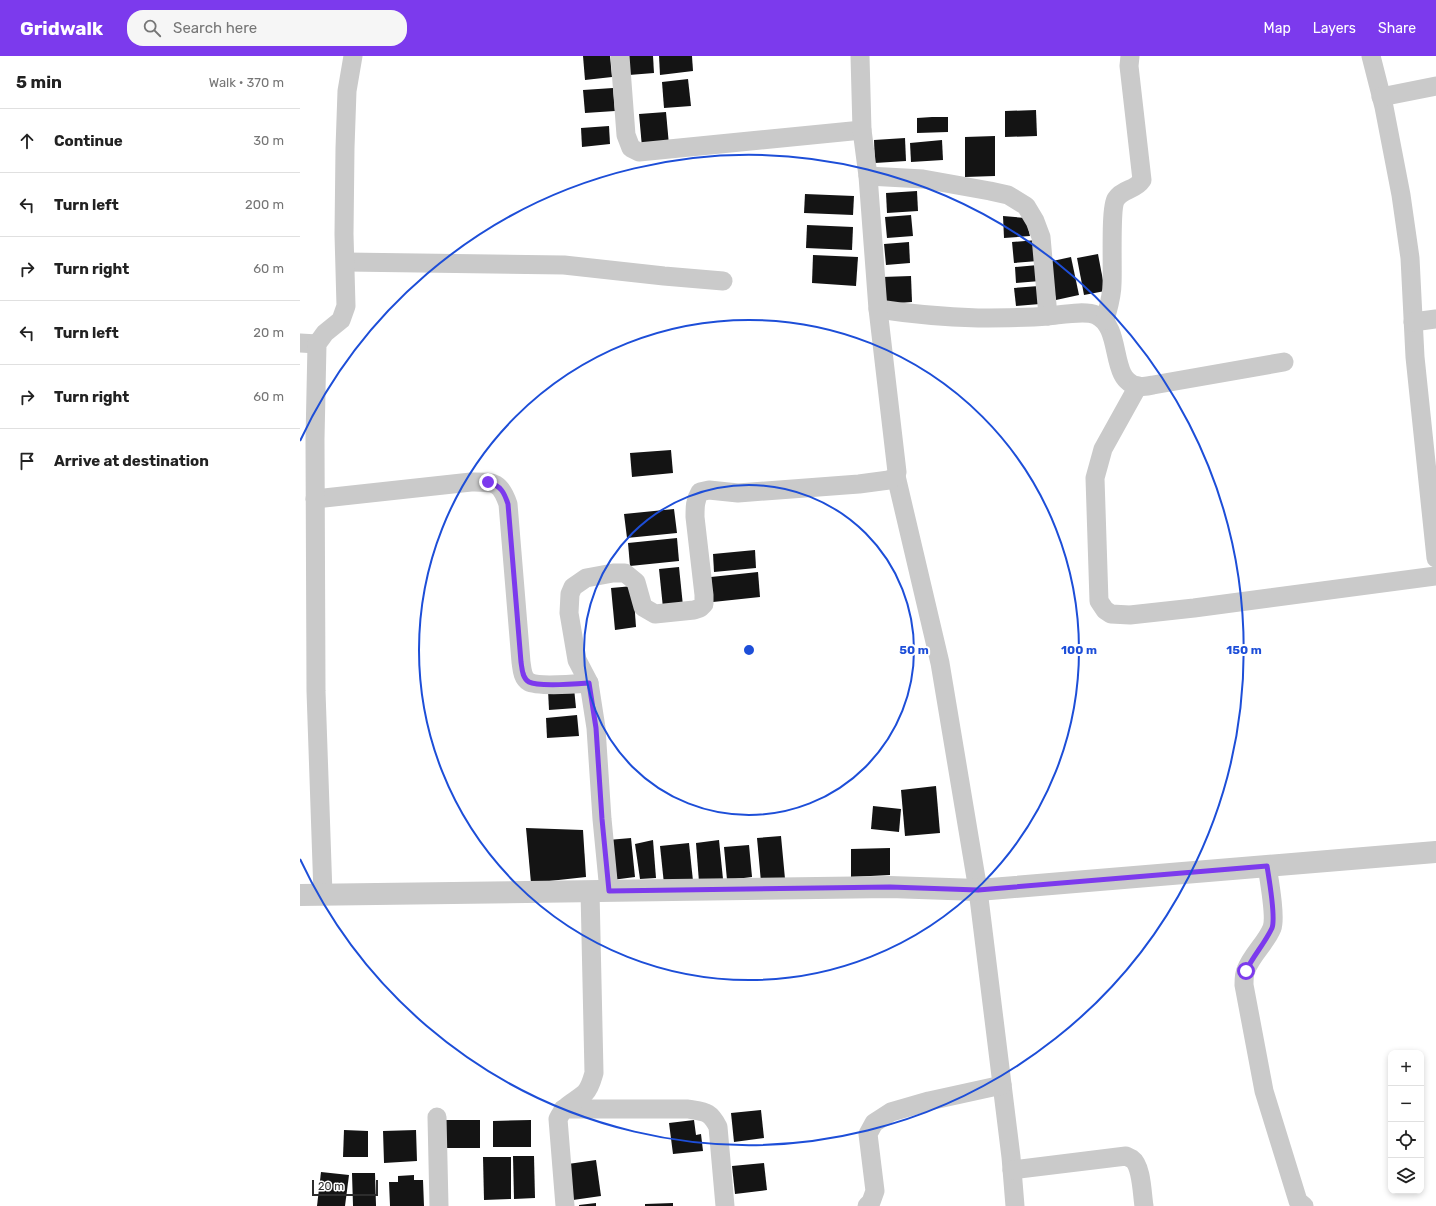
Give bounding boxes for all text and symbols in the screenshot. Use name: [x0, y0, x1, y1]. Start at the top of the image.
search box: [127, 10, 407, 46]
text: Gridwalk: [20, 17, 103, 40]
icon: search: [141, 17, 163, 39]
text: Search here: [173, 19, 257, 37]
text: Map: [1264, 20, 1291, 37]
text: Layers: [1313, 20, 1356, 37]
text: Share: [1378, 20, 1416, 37]
text: 5 min: [16, 72, 62, 92]
text: Walk · 370 m: [209, 75, 284, 90]
icon: ahead: [16, 130, 38, 152]
text: Continue: [54, 132, 123, 150]
text: 30 m: [253, 133, 284, 148]
icon: left: [16, 194, 38, 216]
text: Turn left: [54, 196, 119, 214]
text: 200 m: [245, 197, 284, 212]
icon: right: [16, 258, 38, 280]
text: Turn right: [54, 260, 129, 278]
text: 60 m: [253, 261, 284, 276]
icon: left: [16, 322, 38, 344]
text: Turn left: [54, 324, 119, 342]
text: 20 m: [253, 325, 284, 340]
icon: right: [16, 386, 38, 408]
text: Turn right: [54, 388, 129, 406]
text: 60 m: [253, 389, 284, 404]
icon: arrive: [16, 450, 38, 472]
text: Arrive at destination: [54, 452, 209, 470]
route end: [479, 473, 497, 491]
centre of rings: [742, 643, 756, 657]
text: 50 m: [899, 643, 929, 657]
text: 100 m: [1061, 643, 1097, 657]
text: 150 m: [1226, 643, 1262, 657]
route start: [1237, 962, 1255, 980]
map controls: [1388, 1050, 1424, 1194]
button: +: [1388, 1050, 1424, 1086]
button: −: [1388, 1086, 1424, 1122]
button: locate: [1388, 1122, 1424, 1158]
button: layers: [1388, 1158, 1424, 1194]
scale bar: [312, 1178, 378, 1197]
text: 20 m: [318, 1180, 344, 1193]

